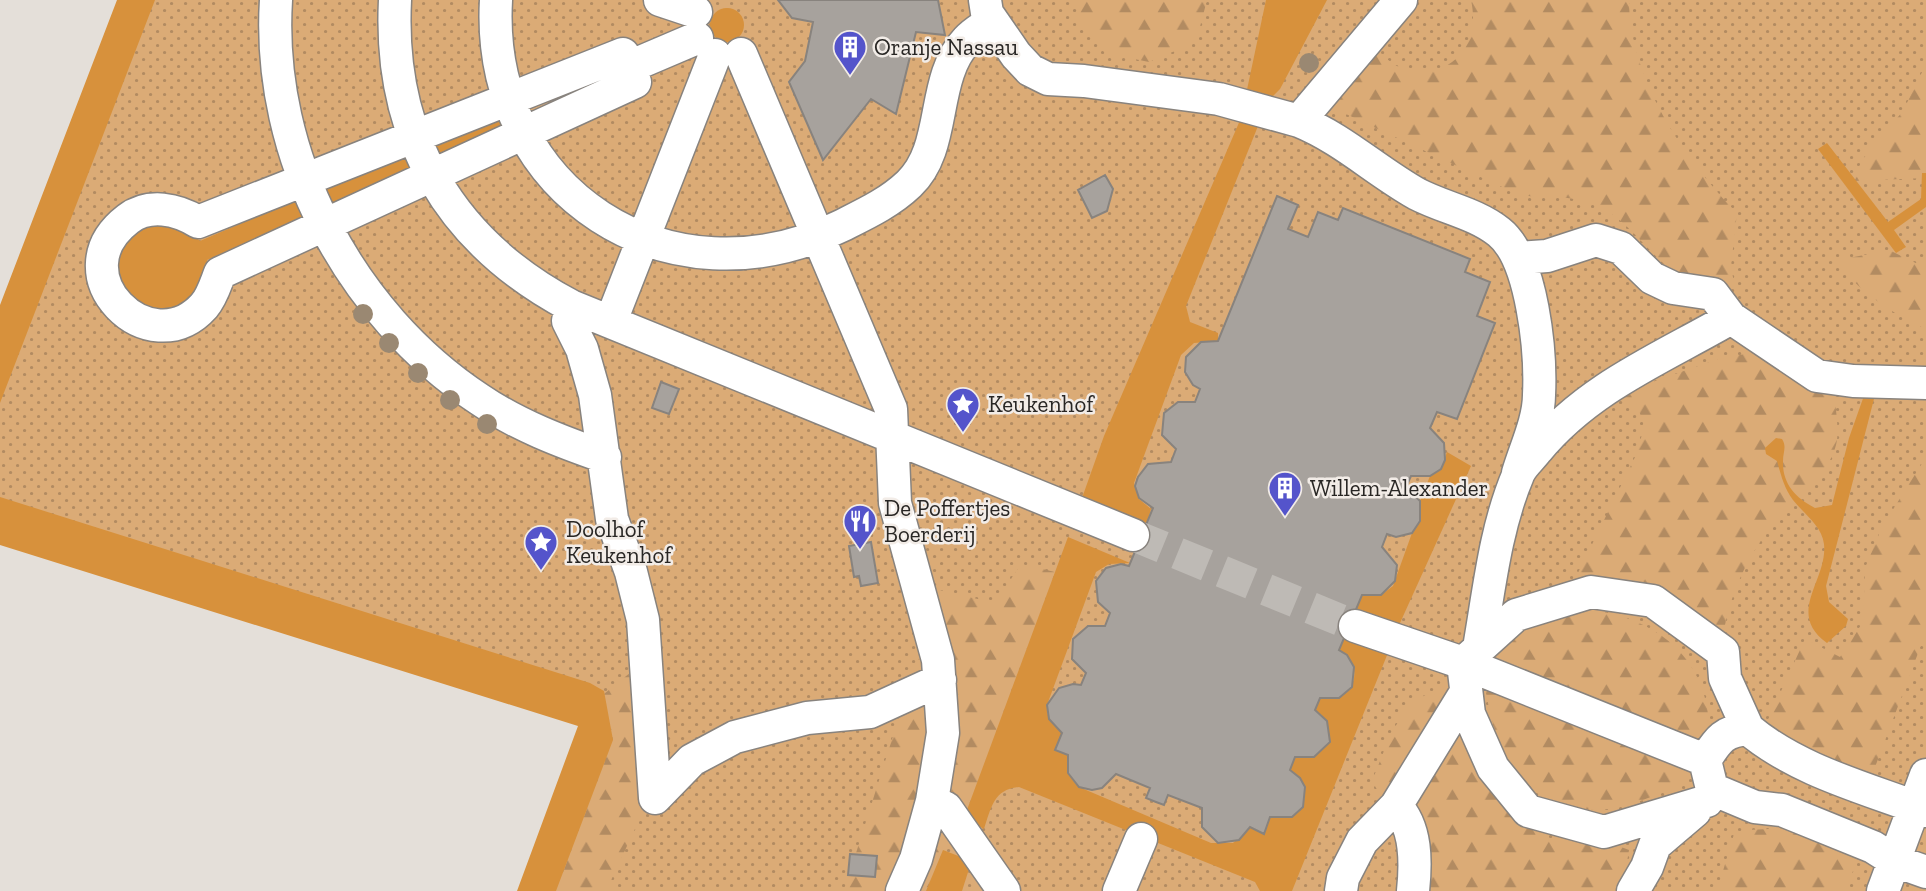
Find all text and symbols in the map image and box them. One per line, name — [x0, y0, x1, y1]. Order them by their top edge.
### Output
building icon: Oranje Nassau — [831, 28, 869, 77]
place label: Oranje Nassau — [874, 33, 1018, 61]
place icon: Keukenhof — [944, 385, 982, 434]
place label: Keukenhof — [988, 390, 1095, 418]
building icon: Willem-Alexander — [1266, 469, 1304, 518]
place label: Willem-Alexander — [1310, 474, 1488, 502]
place label: De Poffertjes Boerderij — [884, 494, 1010, 548]
restaurant icon: De Poffertjes Boerderij — [841, 502, 879, 551]
place label: Doolhof Keukenhof — [566, 515, 673, 569]
place icon: Doolhof Keukenhof — [522, 523, 560, 572]

